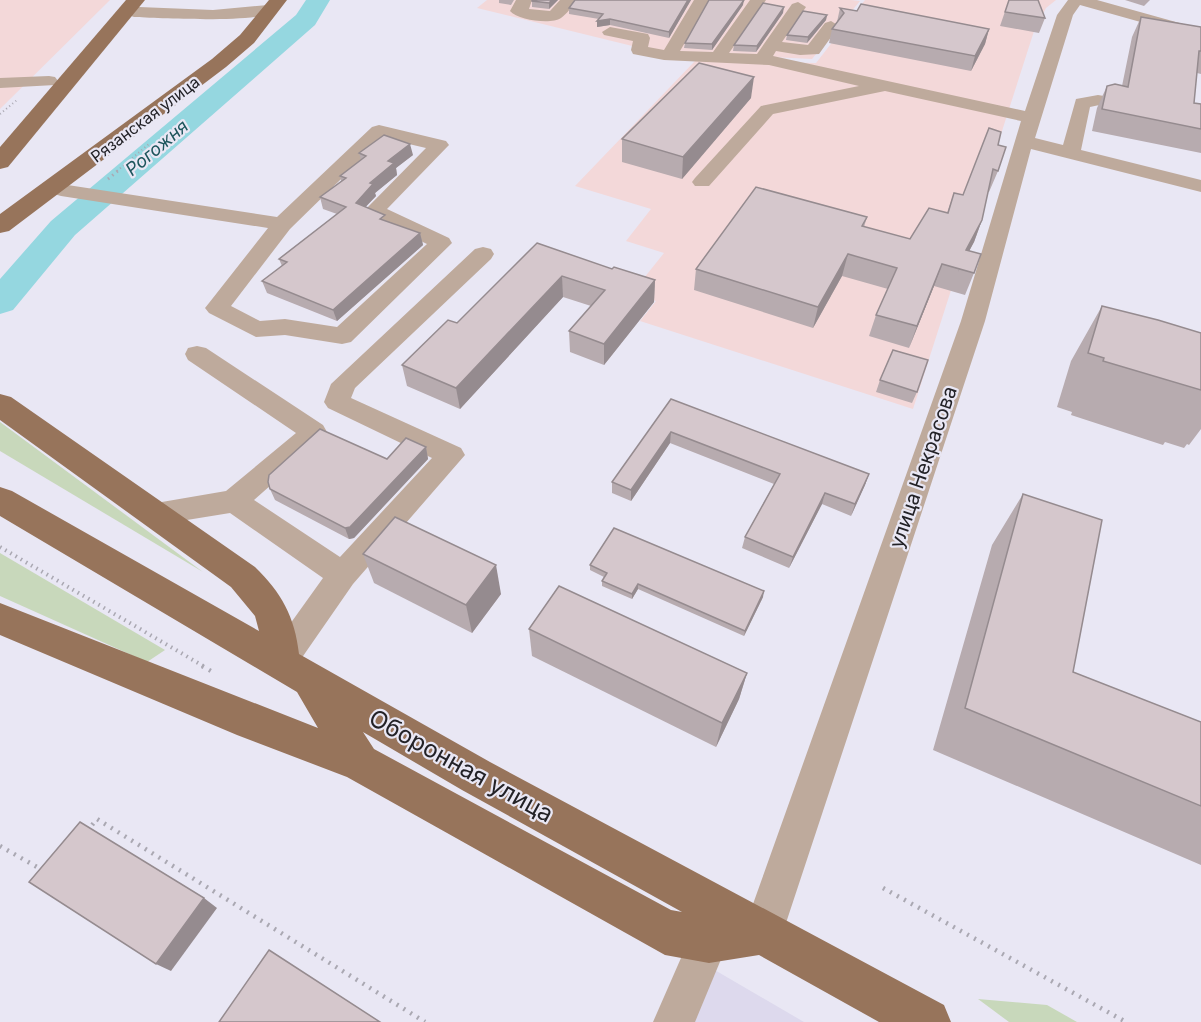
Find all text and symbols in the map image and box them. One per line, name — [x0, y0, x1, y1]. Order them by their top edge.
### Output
street label: Рязанская улица — [87, 72, 203, 166]
water label: Рогожня — [121, 115, 192, 180]
street label: улица Некрасова — [884, 383, 962, 551]
street label: Оборонная улица — [364, 703, 558, 828]

